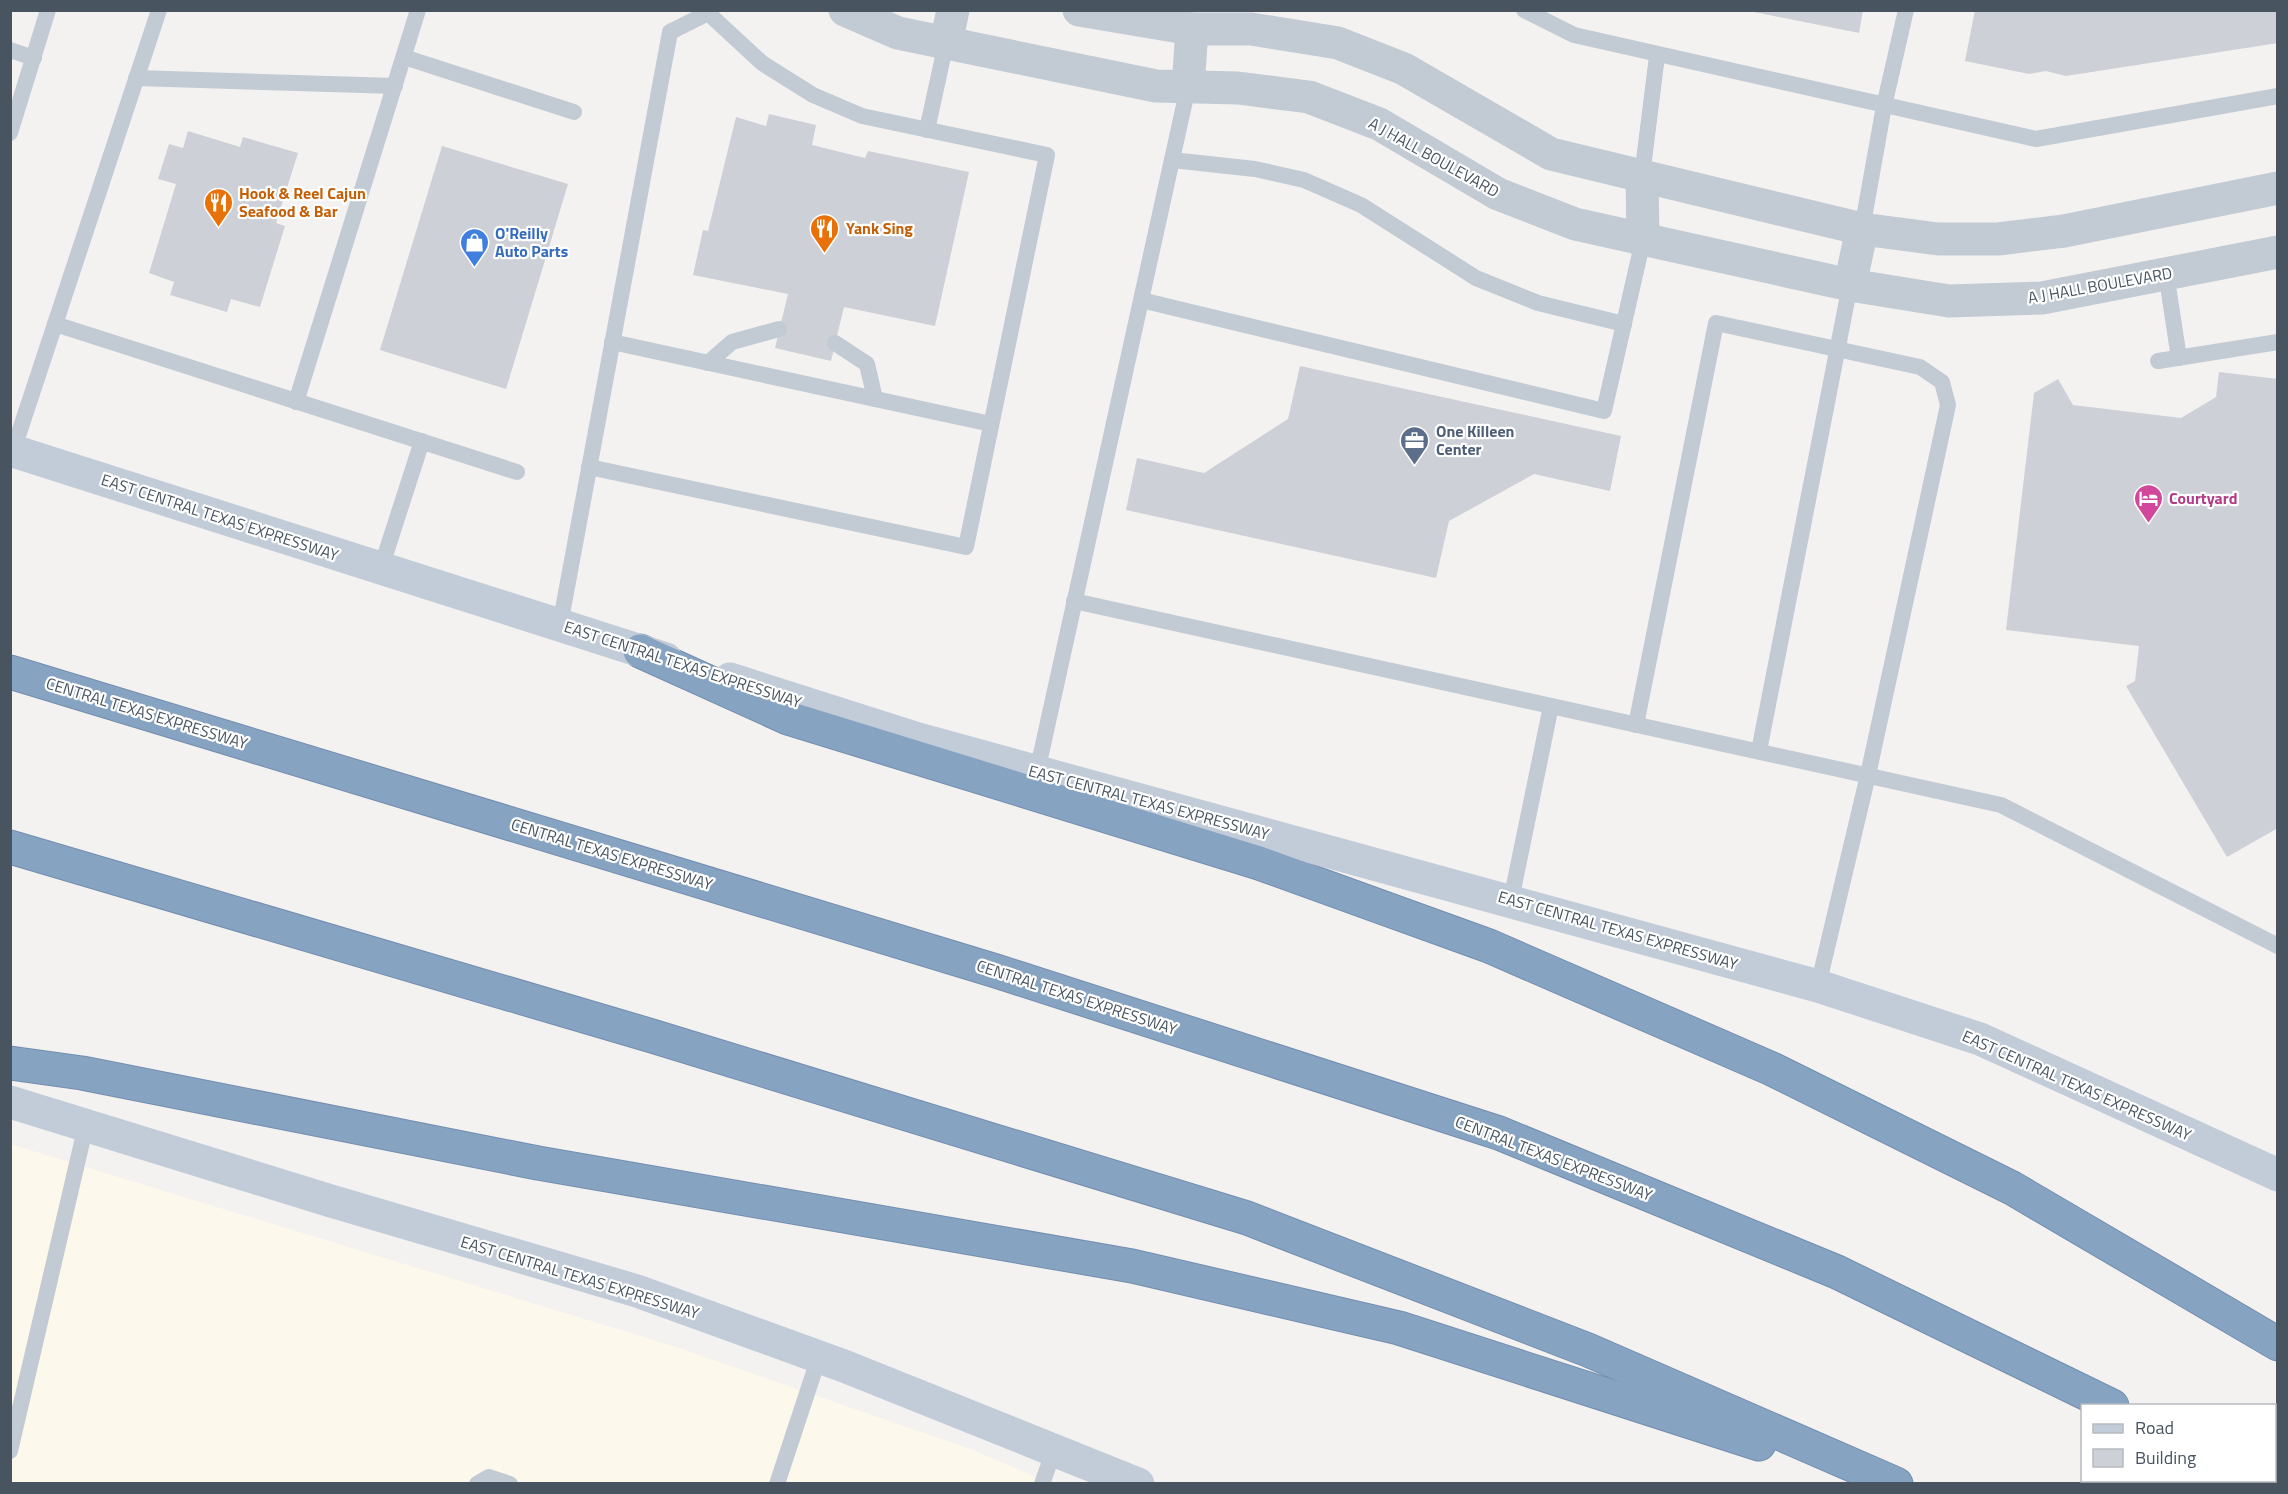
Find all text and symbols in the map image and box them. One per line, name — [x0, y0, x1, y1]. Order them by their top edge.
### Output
street label: A J HALL BOULEVARD — [1364, 111, 1504, 203]
place label: Hook & Reel Cajun Seafood & Bar — [239, 181, 366, 223]
restaurant icon: Hook & Reel Cajun Seafood & Bar — [202, 186, 234, 228]
restaurant icon: Yank Sing — [809, 212, 841, 254]
place label: Yank Sing — [846, 216, 913, 240]
place label: O'Reilly Auto Parts — [495, 221, 568, 263]
shop icon: O'Reilly Auto Parts — [458, 226, 490, 268]
street label: A J HALL BOULEVARD — [2026, 260, 2174, 310]
place label: One Killeen Center — [1436, 419, 1514, 461]
office icon: One Killeen Center — [1399, 424, 1431, 466]
street label: EAST CENTRAL TEXAS EXPRESSWAY — [98, 467, 342, 567]
hotel icon: Courtyard — [2132, 482, 2164, 524]
place label: Courtyard — [2169, 486, 2237, 510]
street label: EAST CENTRAL TEXAS EXPRESSWAY — [561, 614, 805, 714]
street label: CENTRAL TEXAS EXPRESSWAY — [43, 671, 251, 755]
street label: EAST CENTRAL TEXAS EXPRESSWAY — [1026, 758, 1272, 846]
street label: CENTRAL TEXAS EXPRESSWAY — [508, 812, 716, 896]
street label: EAST CENTRAL TEXAS EXPRESSWAY — [1495, 884, 1741, 976]
street label: CENTRAL TEXAS EXPRESSWAY — [974, 953, 1181, 1041]
street label: EAST CENTRAL TEXAS EXPRESSWAY — [1959, 1024, 2196, 1147]
street label: CENTRAL TEXAS EXPRESSWAY — [1452, 1109, 1656, 1207]
street label: EAST CENTRAL TEXAS EXPRESSWAY — [458, 1229, 703, 1325]
legend — [2081, 1404, 2276, 1482]
text: Road — [2135, 1414, 2174, 1441]
text: Building — [2135, 1444, 2196, 1471]

